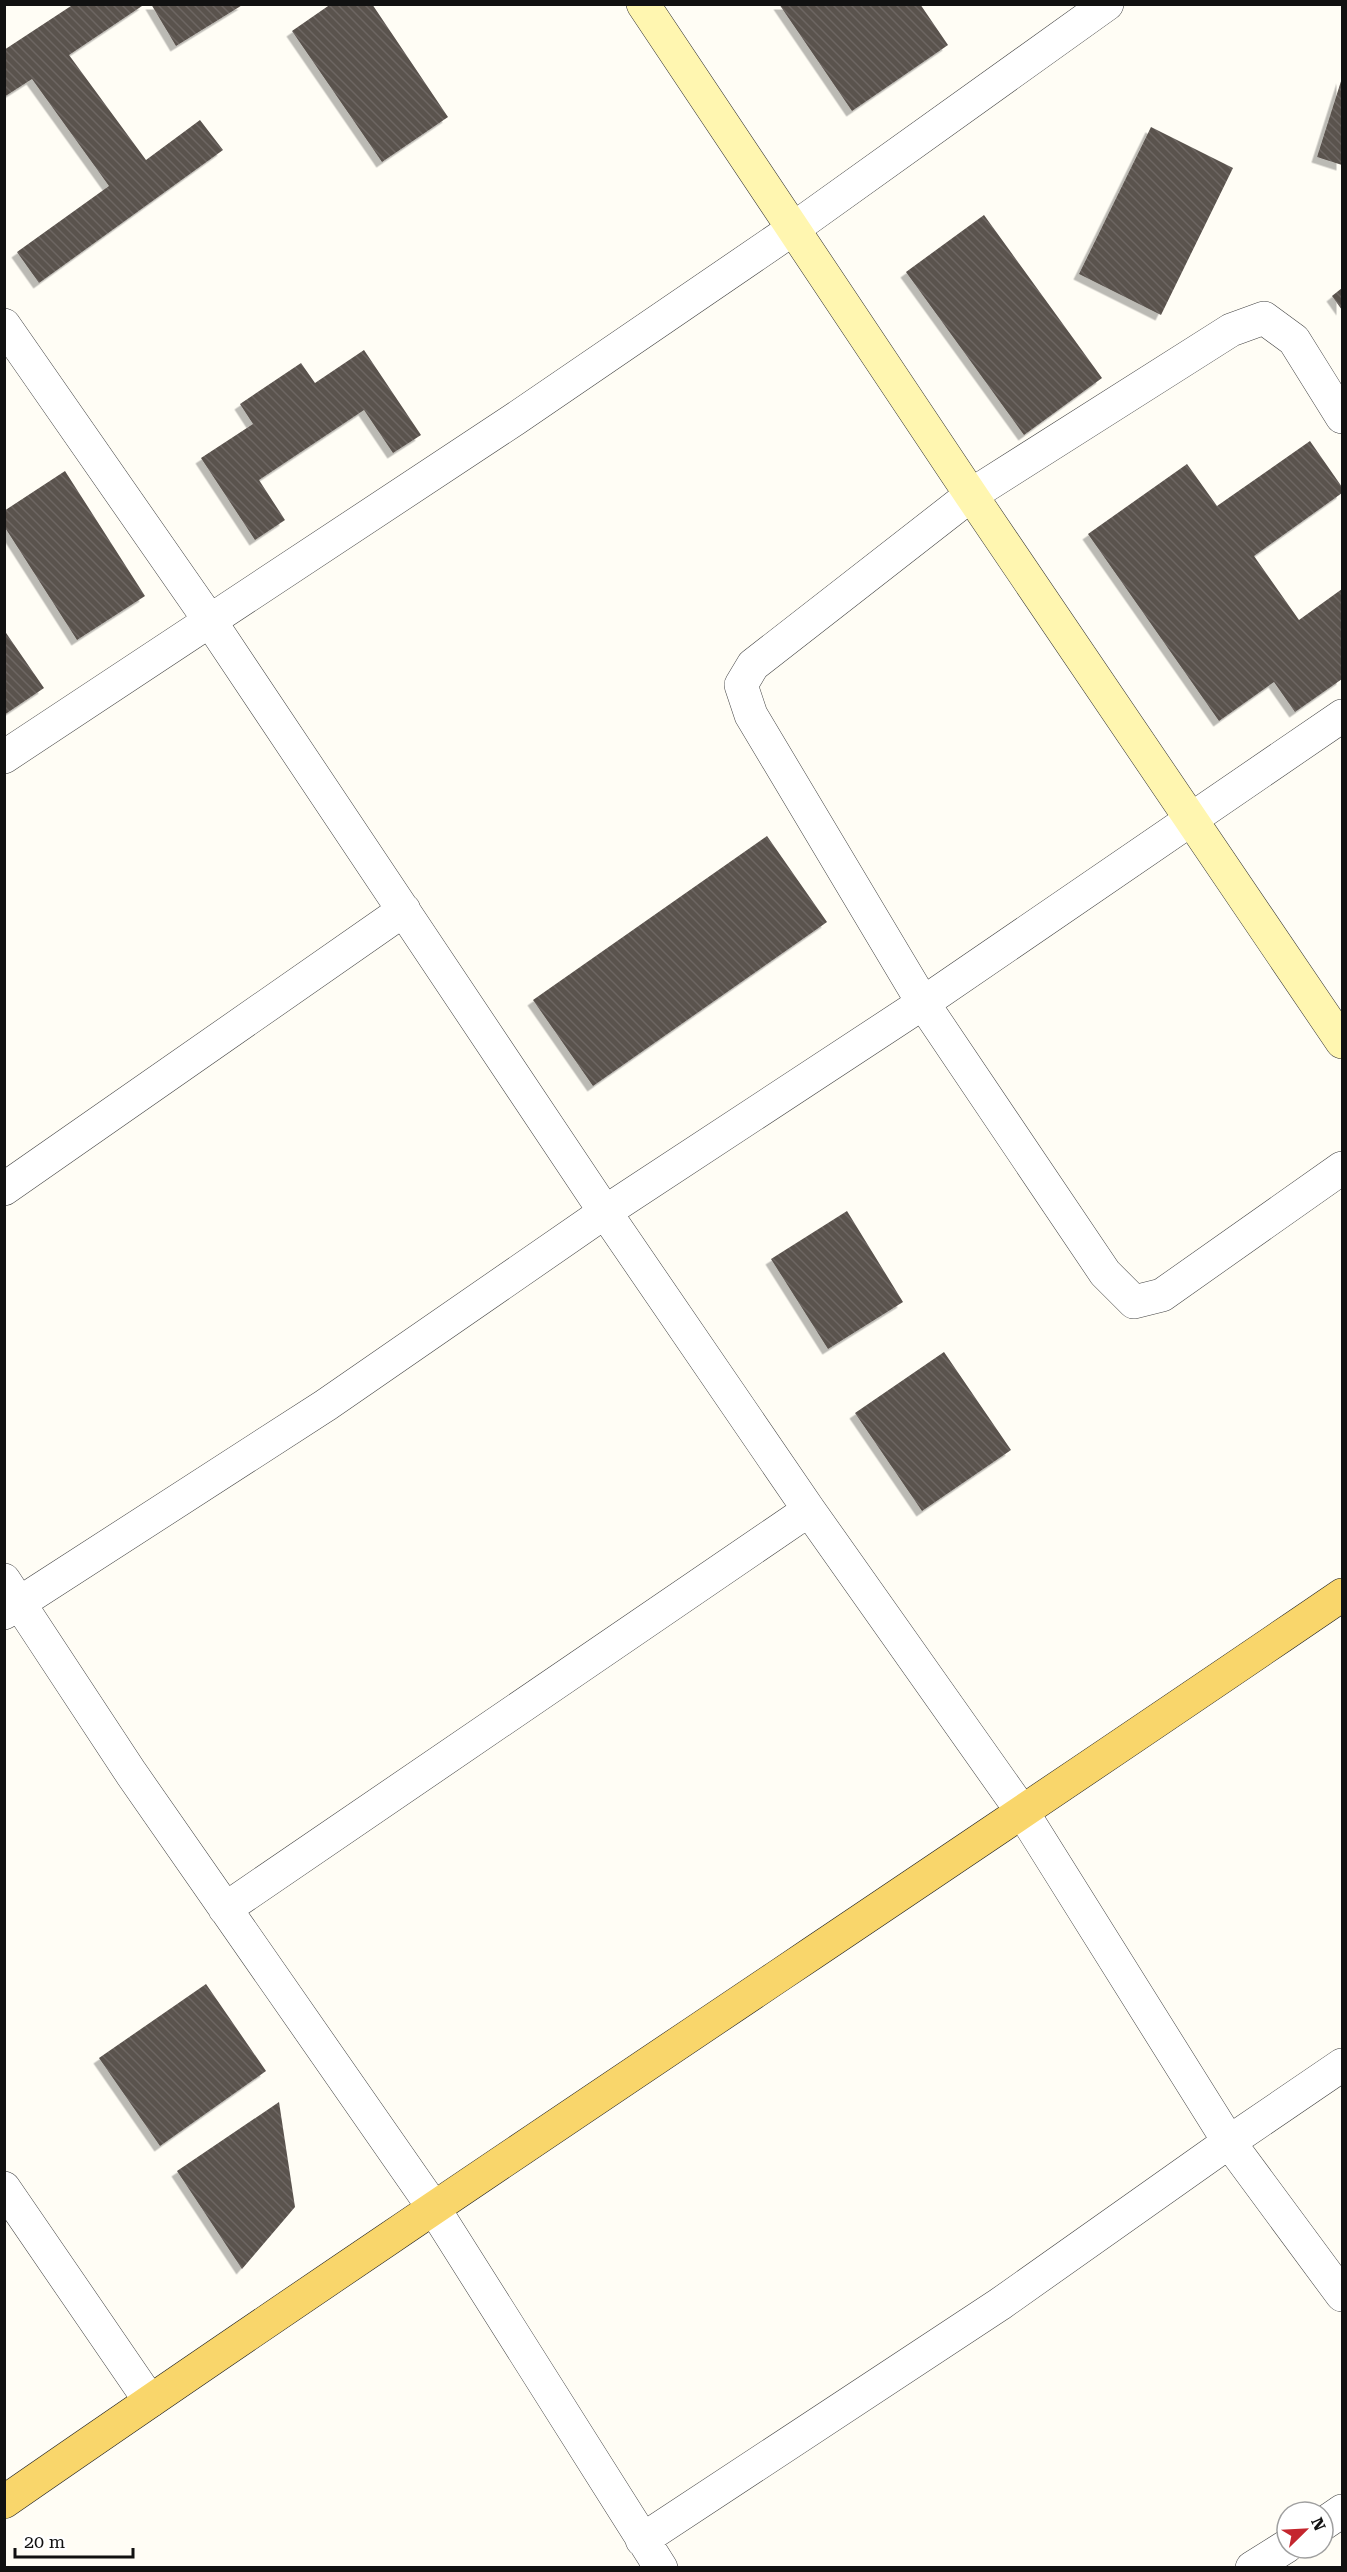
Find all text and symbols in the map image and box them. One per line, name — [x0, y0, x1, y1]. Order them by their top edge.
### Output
north arrow — [1275, 2500, 1335, 2560]
text: N — [1307, 2515, 1329, 2534]
scale bar — [15, 2521, 134, 2559]
text: 20 m — [24, 2531, 65, 2552]

